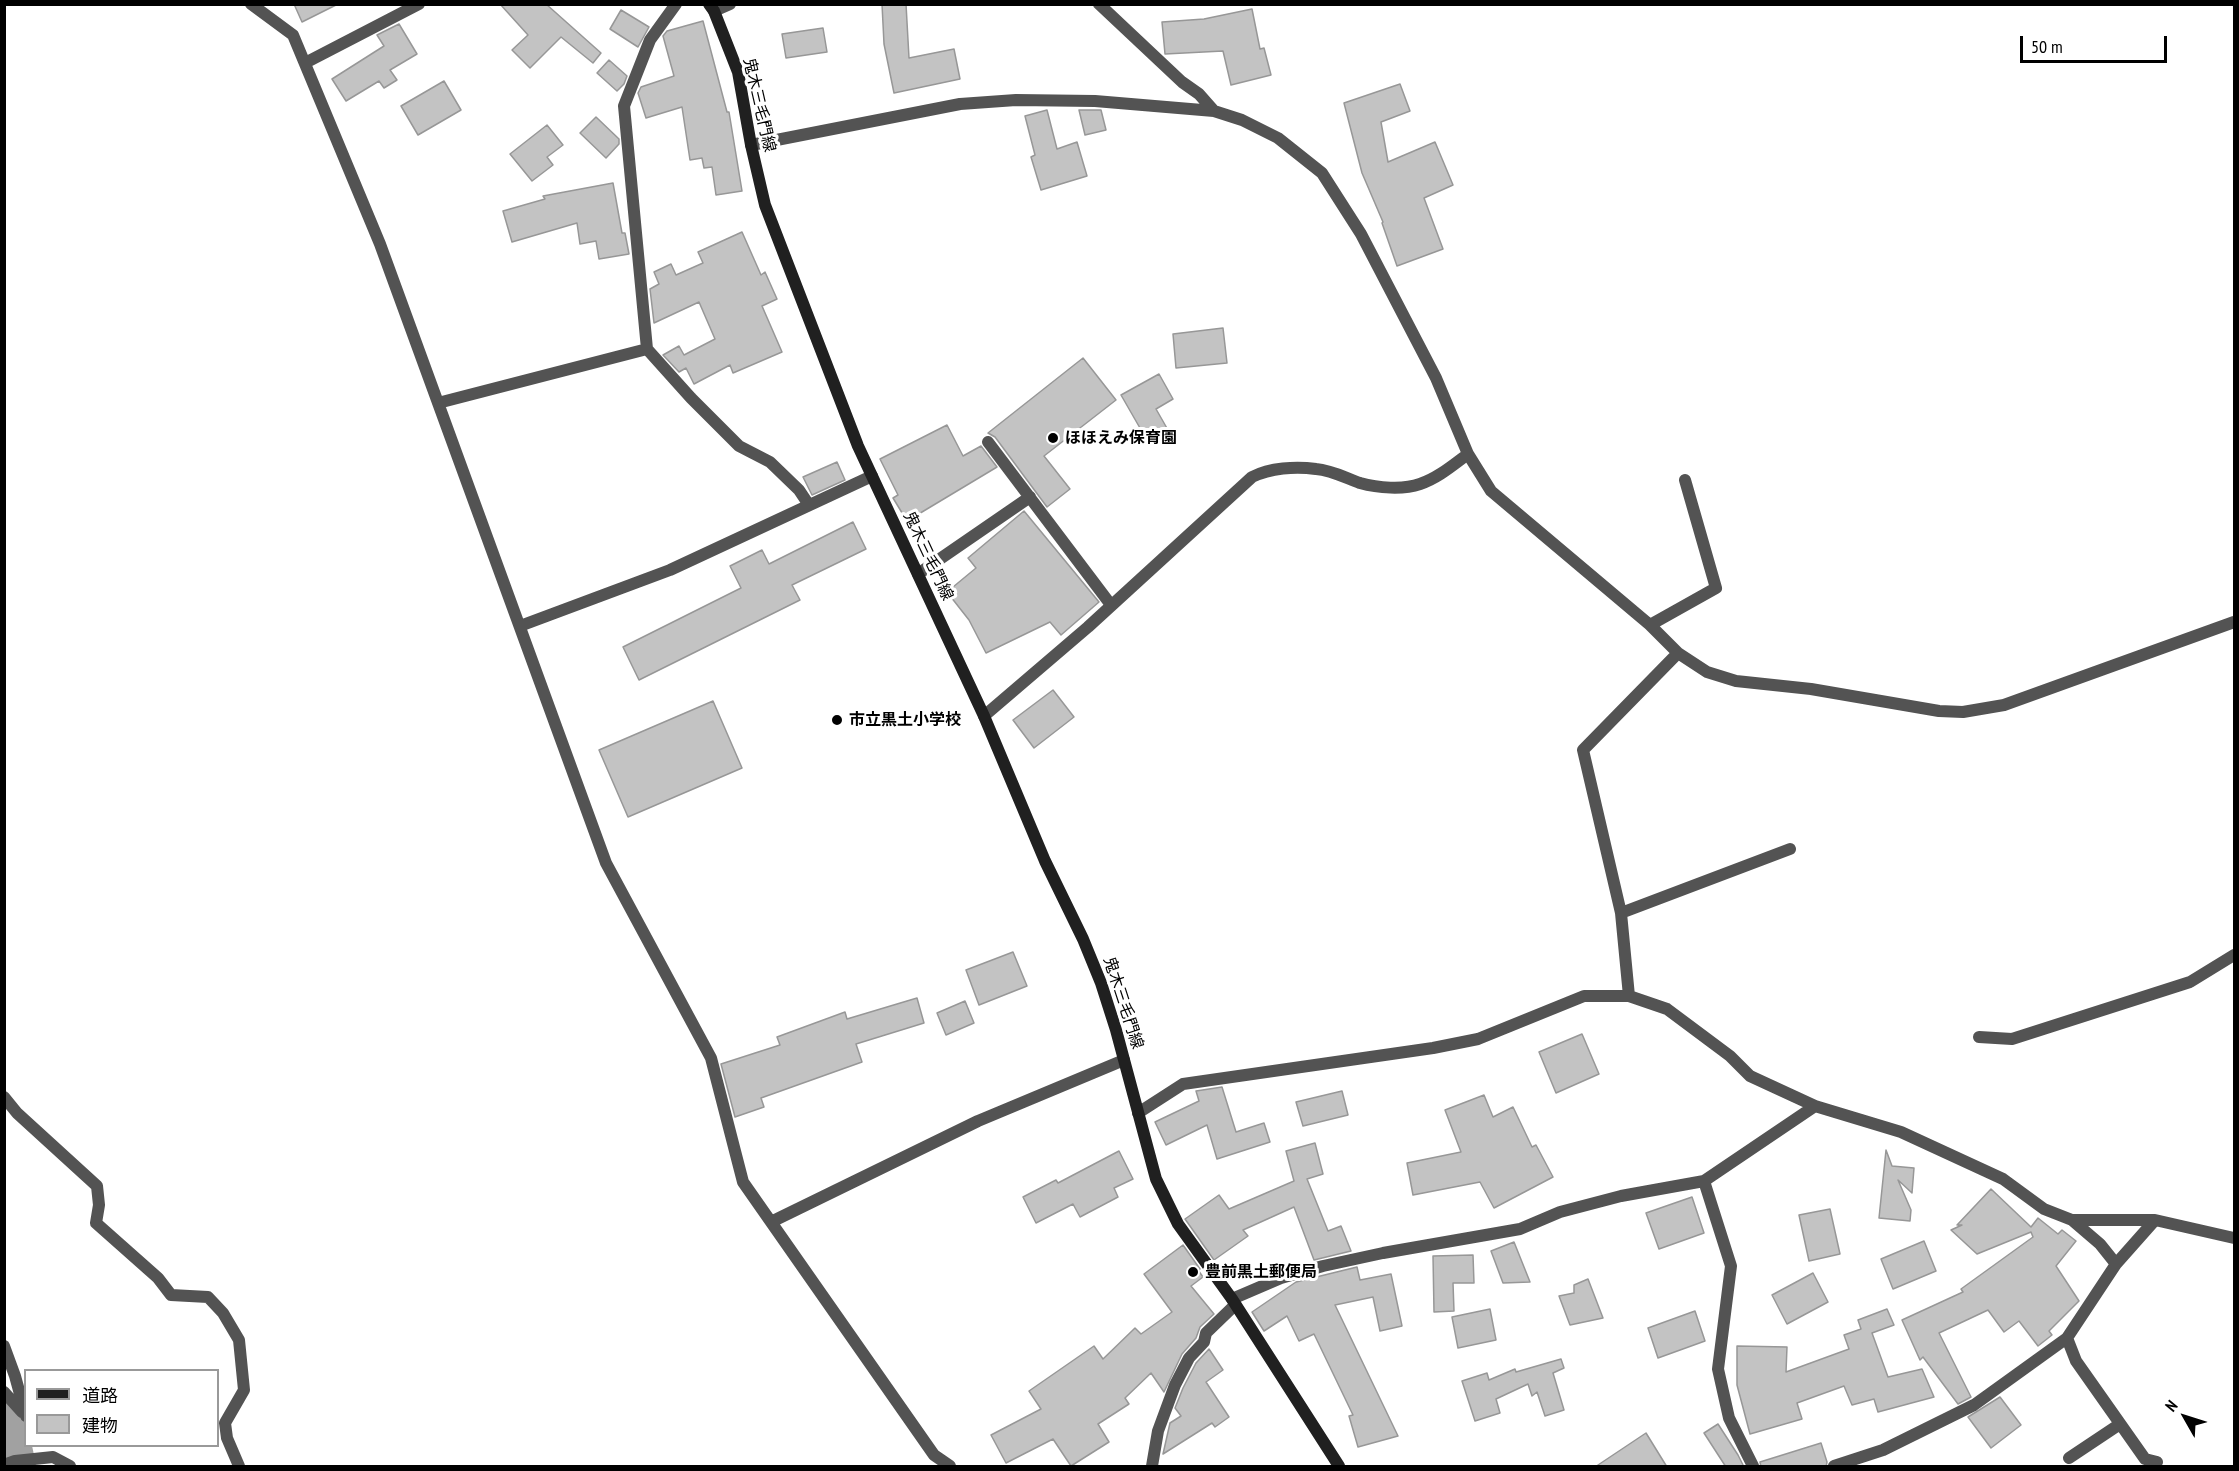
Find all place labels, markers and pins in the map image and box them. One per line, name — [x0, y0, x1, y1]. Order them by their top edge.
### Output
place label: ほほえみ保育園 — [1065, 428, 1177, 448]
marker: ほほえみ保育園 — [1046, 431, 1060, 445]
place label: 市立黒土小学校 — [849, 710, 961, 730]
marker: 市立黒土小学校 — [830, 713, 844, 727]
place label: 豊前黒土郵便局 — [1205, 1262, 1317, 1282]
marker: 豊前黒土郵便局 — [1186, 1265, 1200, 1279]

